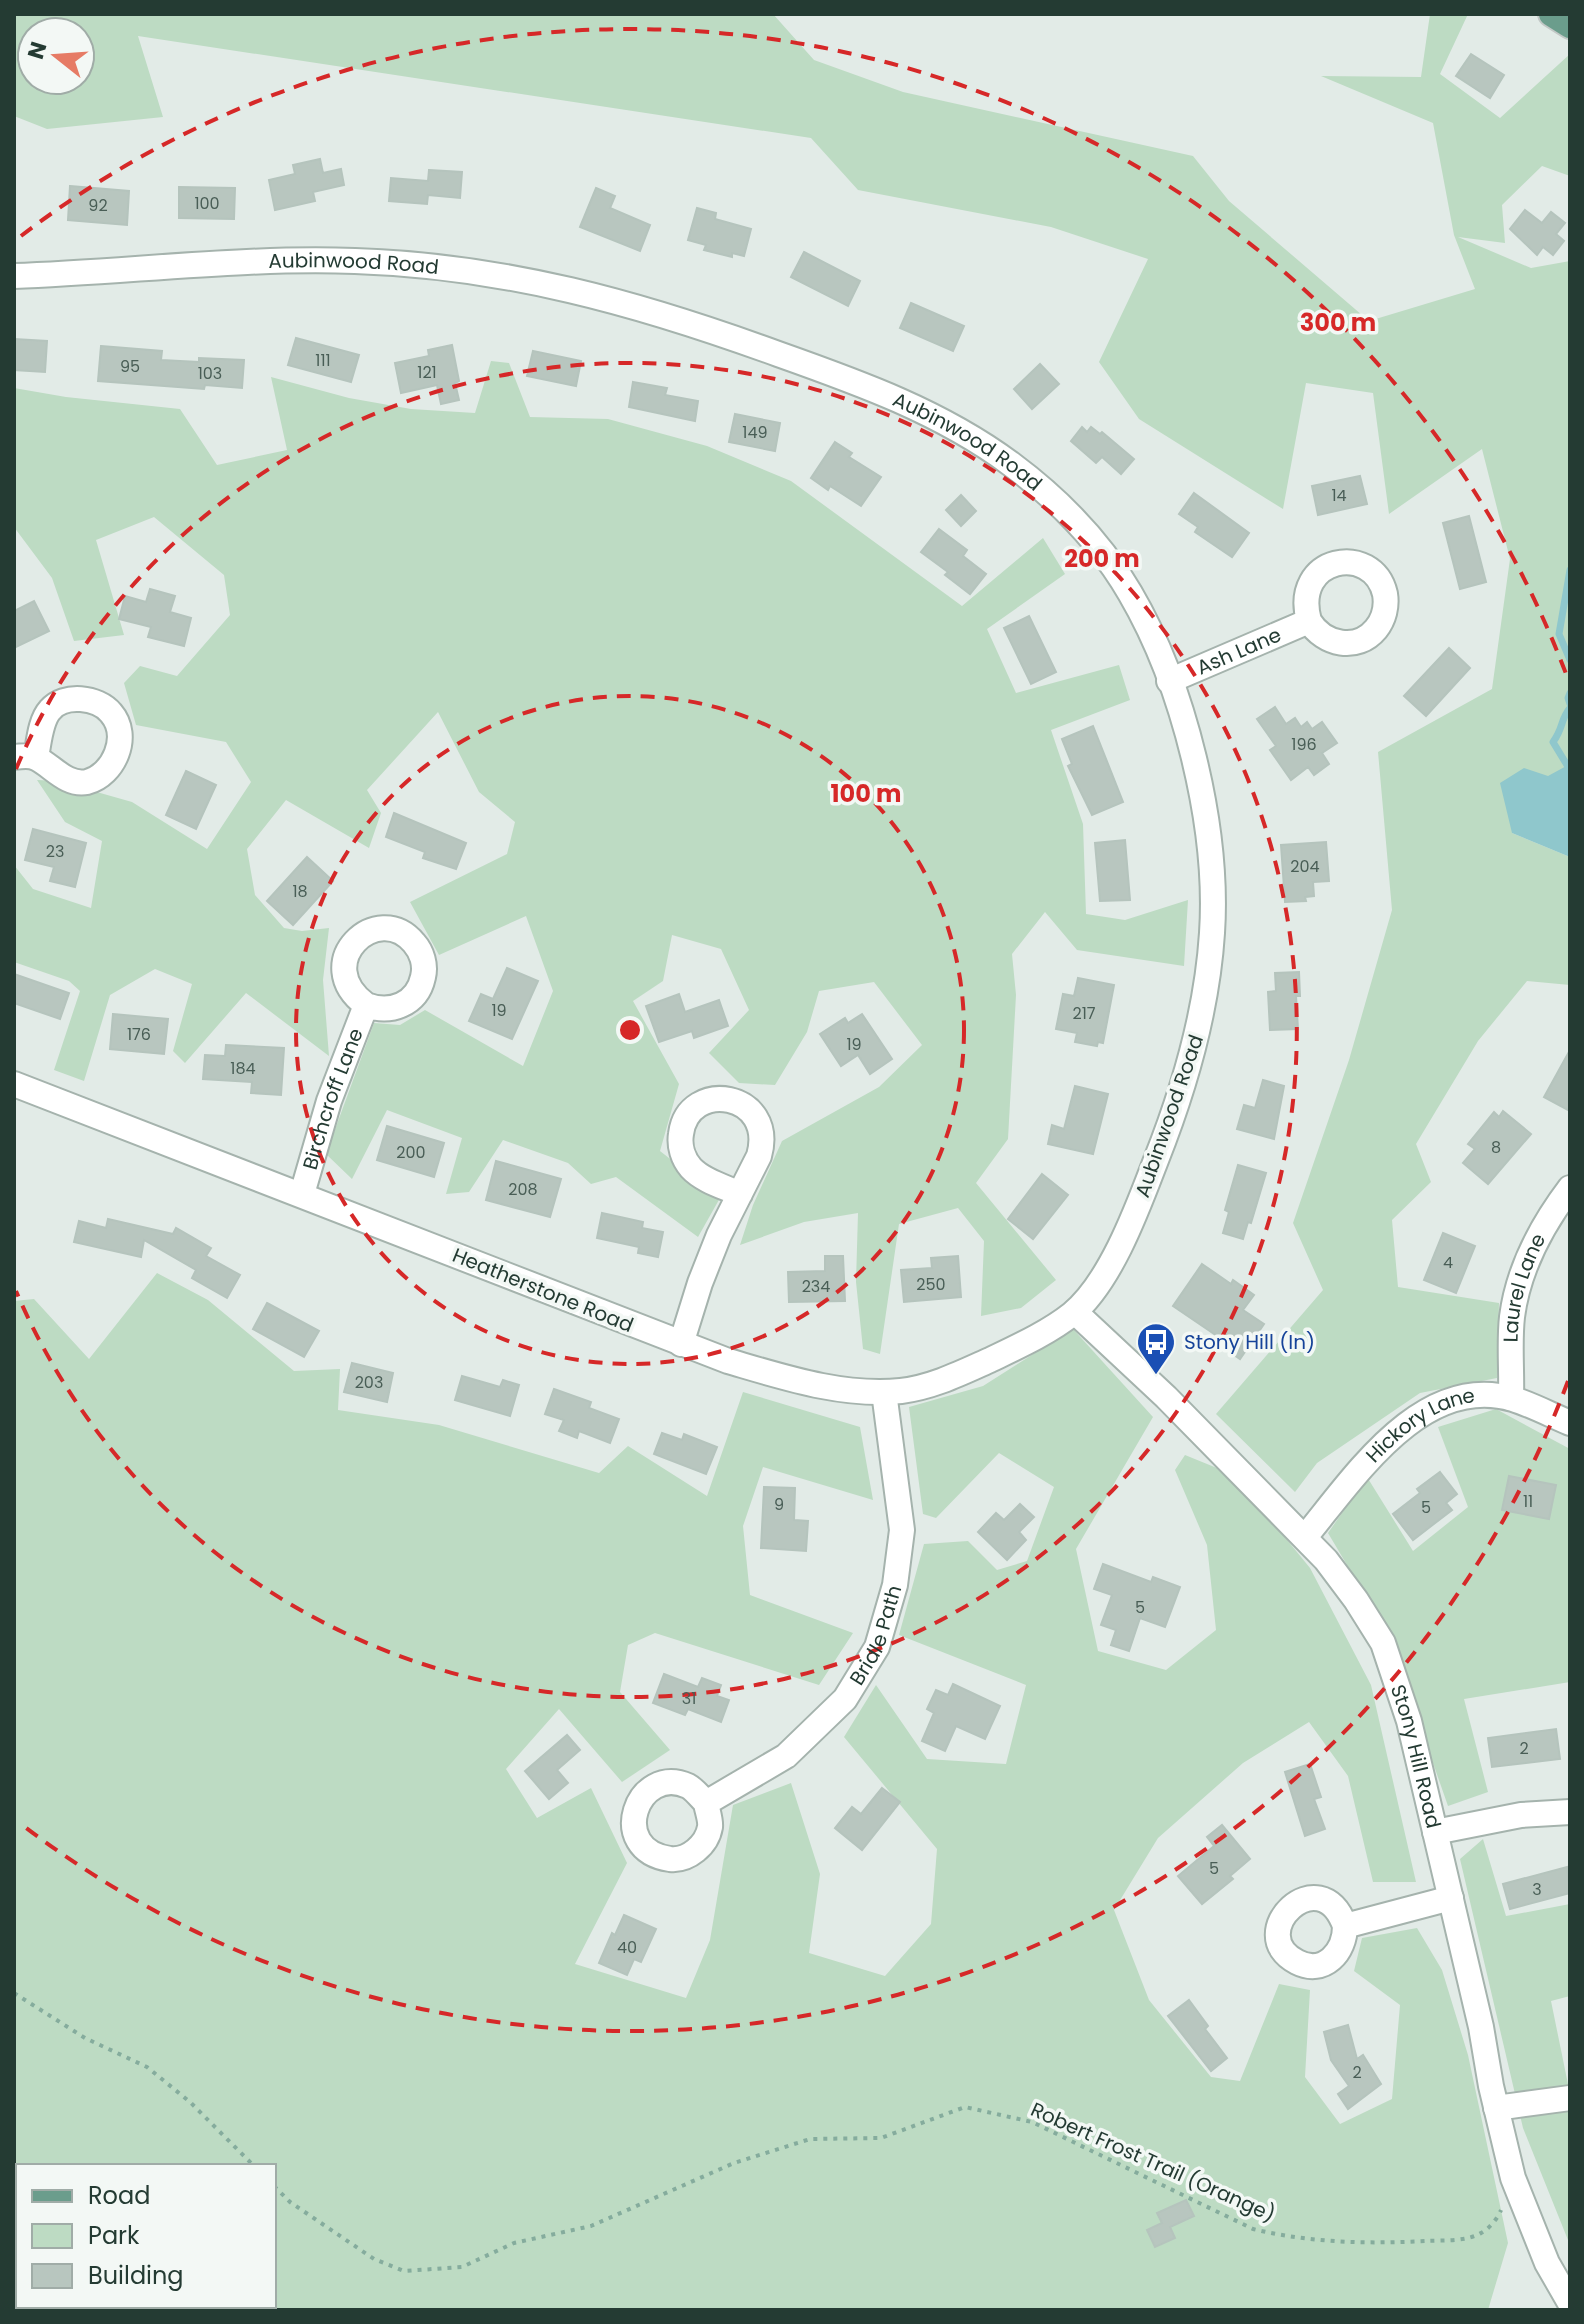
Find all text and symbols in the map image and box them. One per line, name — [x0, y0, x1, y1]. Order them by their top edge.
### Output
north arrow — [16, 16, 96, 96]
text: N — [20, 38, 55, 63]
house number: 100 — [194, 192, 220, 215]
house number: 92 — [88, 194, 108, 217]
street label: Aubinwood Road — [268, 246, 440, 281]
text: 300 m — [1300, 306, 1376, 339]
house number: 111 — [315, 349, 331, 372]
house number: 95 — [120, 355, 140, 378]
house number: 121 — [417, 361, 437, 384]
house number: 103 — [198, 362, 222, 385]
street label: Aubinwood Road — [888, 385, 1048, 497]
house number: 149 — [742, 421, 768, 444]
house number: 14 — [1331, 484, 1347, 507]
text: 200 m — [1064, 542, 1140, 575]
street label: Ash Lane — [1192, 621, 1285, 682]
house number: 196 — [1291, 733, 1317, 756]
text: 100 m — [831, 777, 901, 810]
house number: 23 — [46, 840, 64, 863]
house number: 204 — [1290, 855, 1320, 878]
house number: 18 — [292, 880, 308, 903]
house number: 19 — [491, 999, 507, 1022]
house number: 217 — [1072, 1002, 1096, 1025]
centre of rings — [616, 1016, 644, 1044]
house number: 176 — [127, 1023, 151, 1046]
street label: Birchcroff Lane — [296, 1024, 370, 1173]
street label: Aubinwood Road — [1128, 1031, 1210, 1201]
house number: 19 — [846, 1033, 862, 1056]
house number: 184 — [230, 1057, 256, 1080]
house number: 8 — [1491, 1136, 1501, 1159]
house number: 200 — [396, 1141, 426, 1164]
house number: 208 — [508, 1178, 538, 1201]
street label: Laurel Lane — [1497, 1228, 1552, 1343]
street label: Heatherstone Road — [448, 1241, 638, 1339]
house number: 4 — [1443, 1251, 1453, 1274]
house number: 250 — [916, 1273, 946, 1296]
house number: 234 — [802, 1275, 830, 1298]
bus stop icon: Stony Hill (In) — [1135, 1321, 1177, 1376]
place label: Stony Hill (In) — [1184, 1328, 1315, 1356]
house number: 203 — [355, 1371, 383, 1394]
street label: Hickory Lane — [1359, 1381, 1477, 1469]
house number: 11 — [1523, 1490, 1533, 1513]
house number: 9 — [774, 1493, 784, 1516]
house number: 5 — [1421, 1496, 1431, 1519]
street label: Bridle Path — [843, 1582, 908, 1690]
house number: 5 — [1135, 1596, 1145, 1619]
street label: Stony Hill Road — [1384, 1681, 1448, 1831]
house number: 31 — [682, 1687, 696, 1710]
house number: 2 — [1519, 1737, 1529, 1760]
house number: 5 — [1209, 1857, 1219, 1880]
house number: 3 — [1532, 1878, 1542, 1901]
house number: 40 — [617, 1936, 637, 1959]
house number: 2 — [1352, 2061, 1362, 2084]
street label: Robert Frost Trail (Orange) — [1026, 2095, 1280, 2229]
legend — [16, 2164, 276, 2308]
text: Road — [88, 2179, 150, 2212]
text: Park — [88, 2219, 140, 2252]
text: Building — [88, 2259, 184, 2292]

